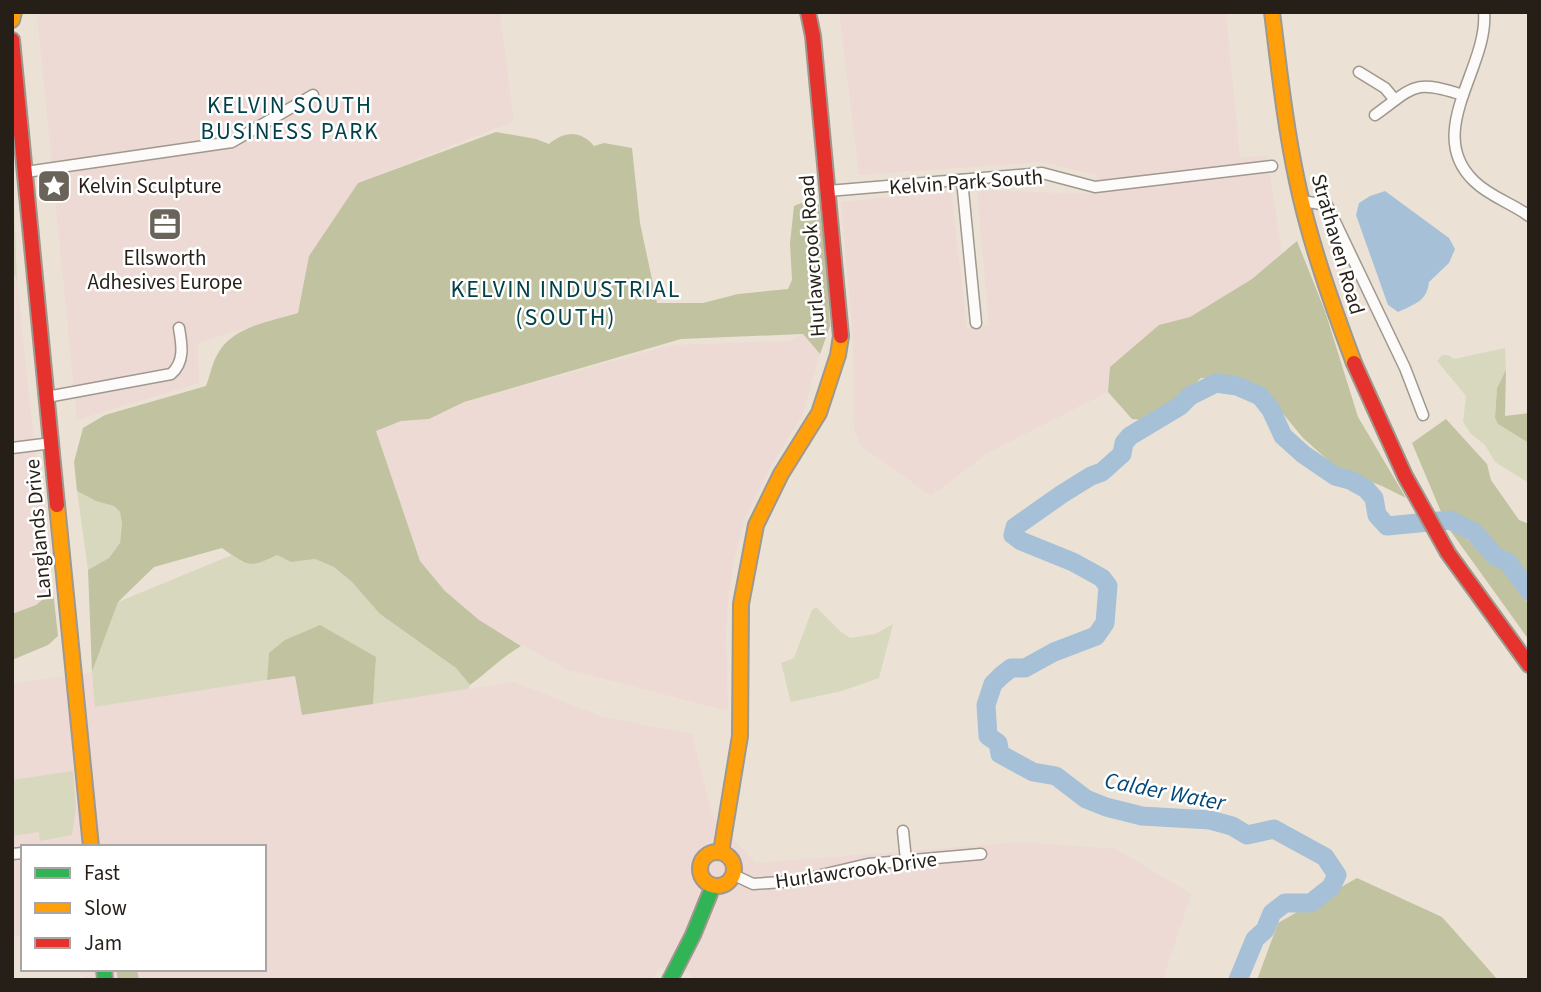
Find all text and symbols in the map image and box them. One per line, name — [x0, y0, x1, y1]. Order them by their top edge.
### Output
district label: KELVIN SOUTH BUSINESS PARK — [200, 89, 380, 148]
street label: Kelvin Park South — [888, 162, 1044, 202]
place icon: Kelvin Sculpture — [35, 167, 73, 205]
street label: Strathaven Road — [1304, 170, 1372, 318]
place label: Kelvin Sculpture — [78, 171, 221, 201]
street label: Hurlawcrook Road — [791, 174, 833, 338]
office icon: Ellsworth Adhesives Europe — [146, 205, 184, 243]
place label: Ellsworth Adhesives Europe — [87, 243, 243, 297]
district label: KELVIN INDUSTRIAL (SOUTH) — [450, 272, 682, 335]
street label: Langlands Drive — [17, 458, 59, 600]
water label: Calder Water — [1102, 764, 1229, 820]
street label: Hurlawcrook Drive — [773, 844, 939, 896]
legend — [21, 845, 266, 971]
text: Fast — [84, 858, 120, 888]
text: Slow — [84, 893, 127, 923]
text: Jam — [84, 928, 122, 958]

